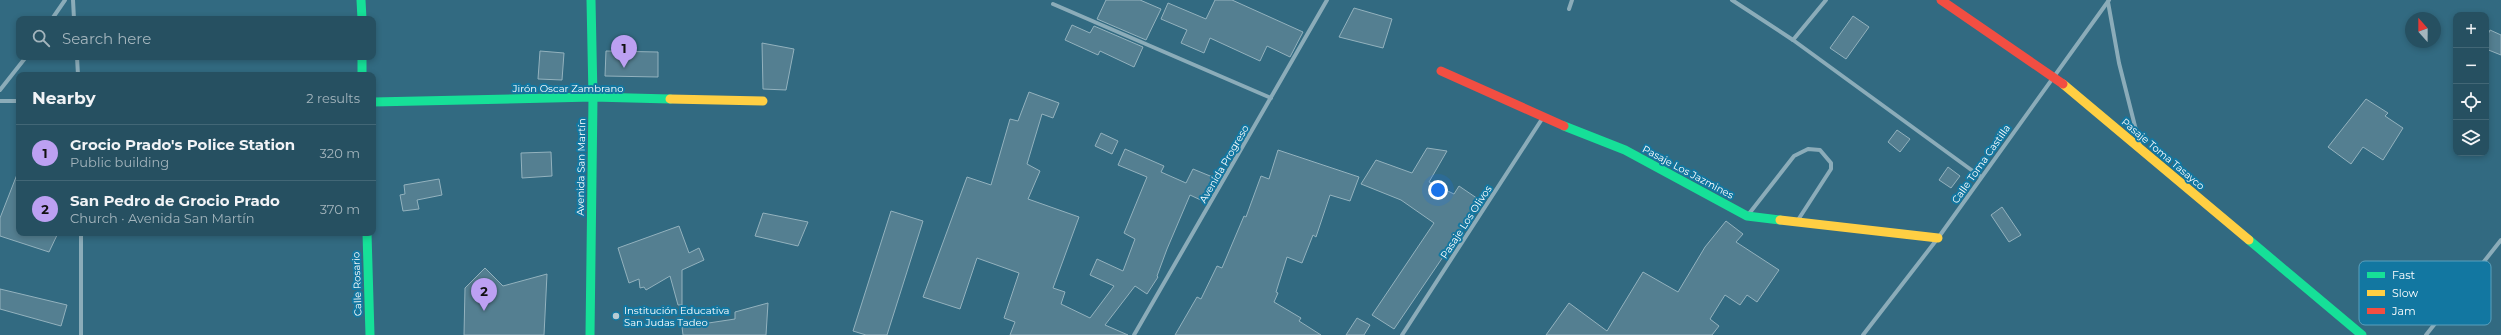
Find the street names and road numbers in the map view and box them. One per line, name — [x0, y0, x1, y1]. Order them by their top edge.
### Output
street label: Jirón Oscar Zambrano — [512, 82, 624, 95]
street label: Pasaje Toma Tasayco — [2119, 115, 2207, 193]
street label: Avenida San Martín — [574, 118, 588, 216]
street label: Calle Toma Castilla — [1949, 122, 2013, 206]
street label: Avenida Progreso — [1196, 123, 1252, 205]
street label: Pasaje Los Jazmines — [1640, 142, 1736, 202]
street label: Pasaje Los Olivos — [1437, 183, 1495, 261]
street label: Calle Rosario — [349, 252, 365, 316]

